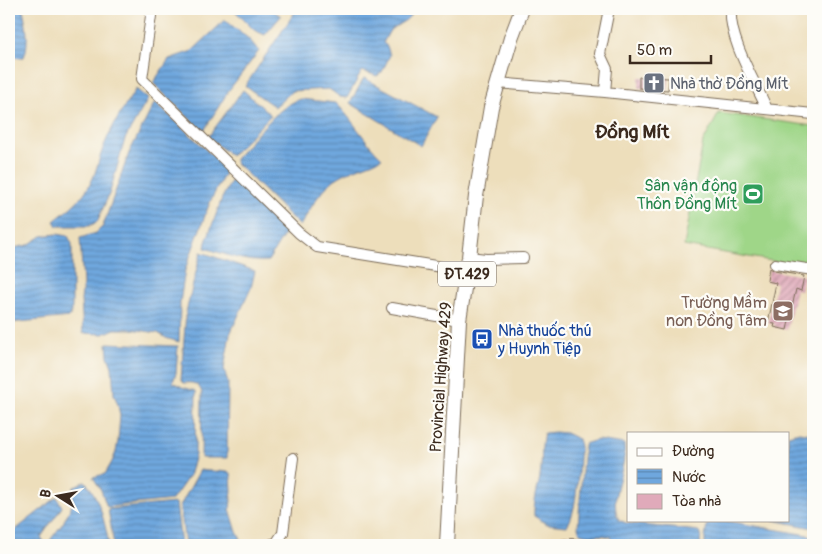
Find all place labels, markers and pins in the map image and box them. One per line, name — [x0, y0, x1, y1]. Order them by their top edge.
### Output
church icon: Nhà thờ Đồng Mít — [642, 71, 666, 95]
place label: Nhà thờ Đồng Mít — [670, 74, 789, 94]
place label: Sân vận động Thôn Đồng Mít — [637, 176, 738, 214]
sports icon: Sân vận động Thôn Đồng Mít — [741, 182, 765, 206]
place label: Trường Mầm non Đồng Tâm — [666, 292, 767, 331]
school or university icon: Trường Mầm non Đồng Tâm — [771, 299, 795, 323]
place label: Nhà thuốc thú y Huynh Tiệp — [497, 321, 592, 359]
bus stop icon: Nhà thuốc thú y Huynh Tiệp — [470, 327, 494, 351]

